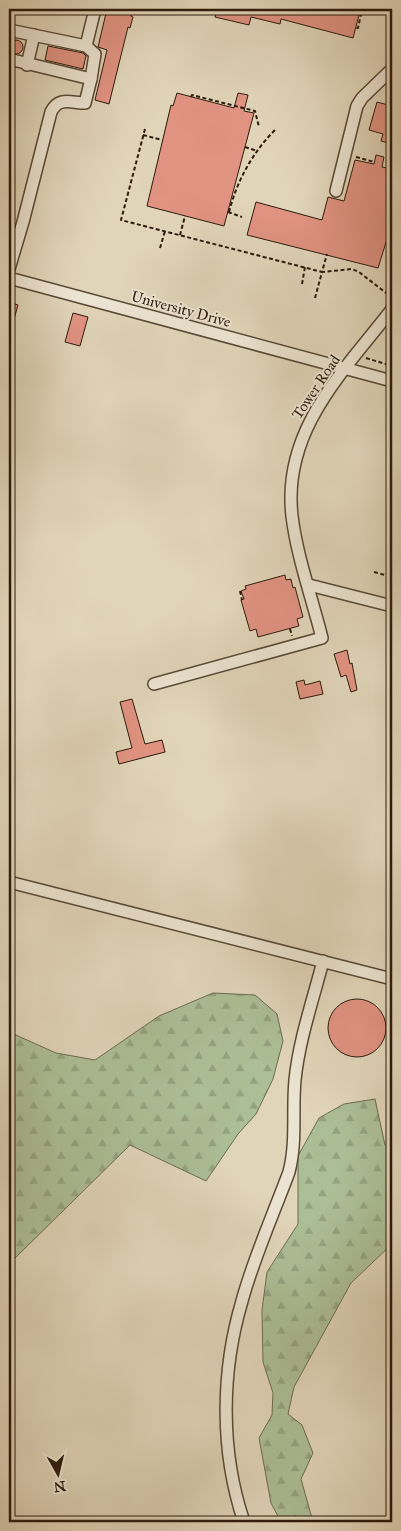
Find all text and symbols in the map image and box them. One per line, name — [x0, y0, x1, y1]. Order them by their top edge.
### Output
street label: University Drive — [129, 287, 233, 331]
street label: Tower Road — [288, 351, 344, 422]
north arrow — [32, 1448, 82, 1498]
text: N — [53, 1477, 67, 1496]

